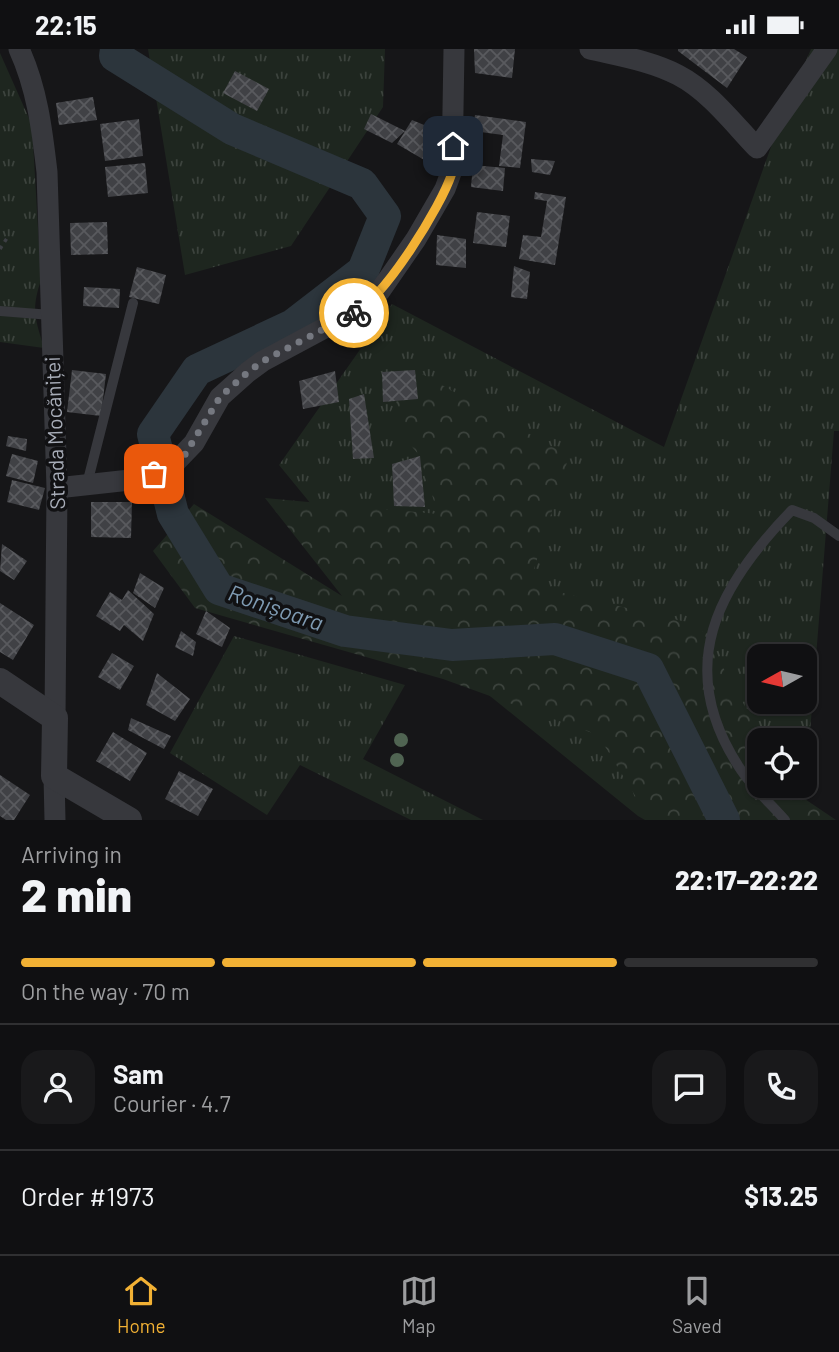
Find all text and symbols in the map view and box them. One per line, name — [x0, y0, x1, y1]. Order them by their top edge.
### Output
text: 22:15 — [35, 9, 97, 40]
pin — [423, 116, 483, 176]
icon: home — [434, 127, 472, 165]
courier — [319, 278, 389, 348]
icon: bike — [335, 294, 373, 332]
street label: Strada Mocăniței — [39, 356, 69, 510]
pin — [124, 444, 184, 504]
icon: bag — [135, 455, 173, 493]
water label: Ronișoara — [225, 578, 327, 636]
north arrow — [747, 644, 817, 714]
map controls — [747, 644, 817, 798]
button: locate — [747, 728, 817, 798]
text: Arriving in — [21, 840, 122, 868]
text: 22:17–22:22 — [675, 864, 818, 895]
text: 2 min — [21, 866, 132, 921]
text: On the way · 70 m — [21, 977, 190, 1005]
button: person — [21, 1050, 95, 1124]
button: chat — [652, 1050, 726, 1124]
button: phone — [744, 1050, 818, 1124]
text: Sam — [113, 1058, 164, 1089]
text: Courier · 4.7 — [113, 1089, 231, 1117]
text: Order #1973 — [21, 1180, 155, 1211]
text: $13.25 — [744, 1180, 818, 1211]
tab: Home — [117, 1272, 166, 1337]
tab: Map — [400, 1272, 438, 1337]
tab: Saved — [672, 1272, 722, 1337]

